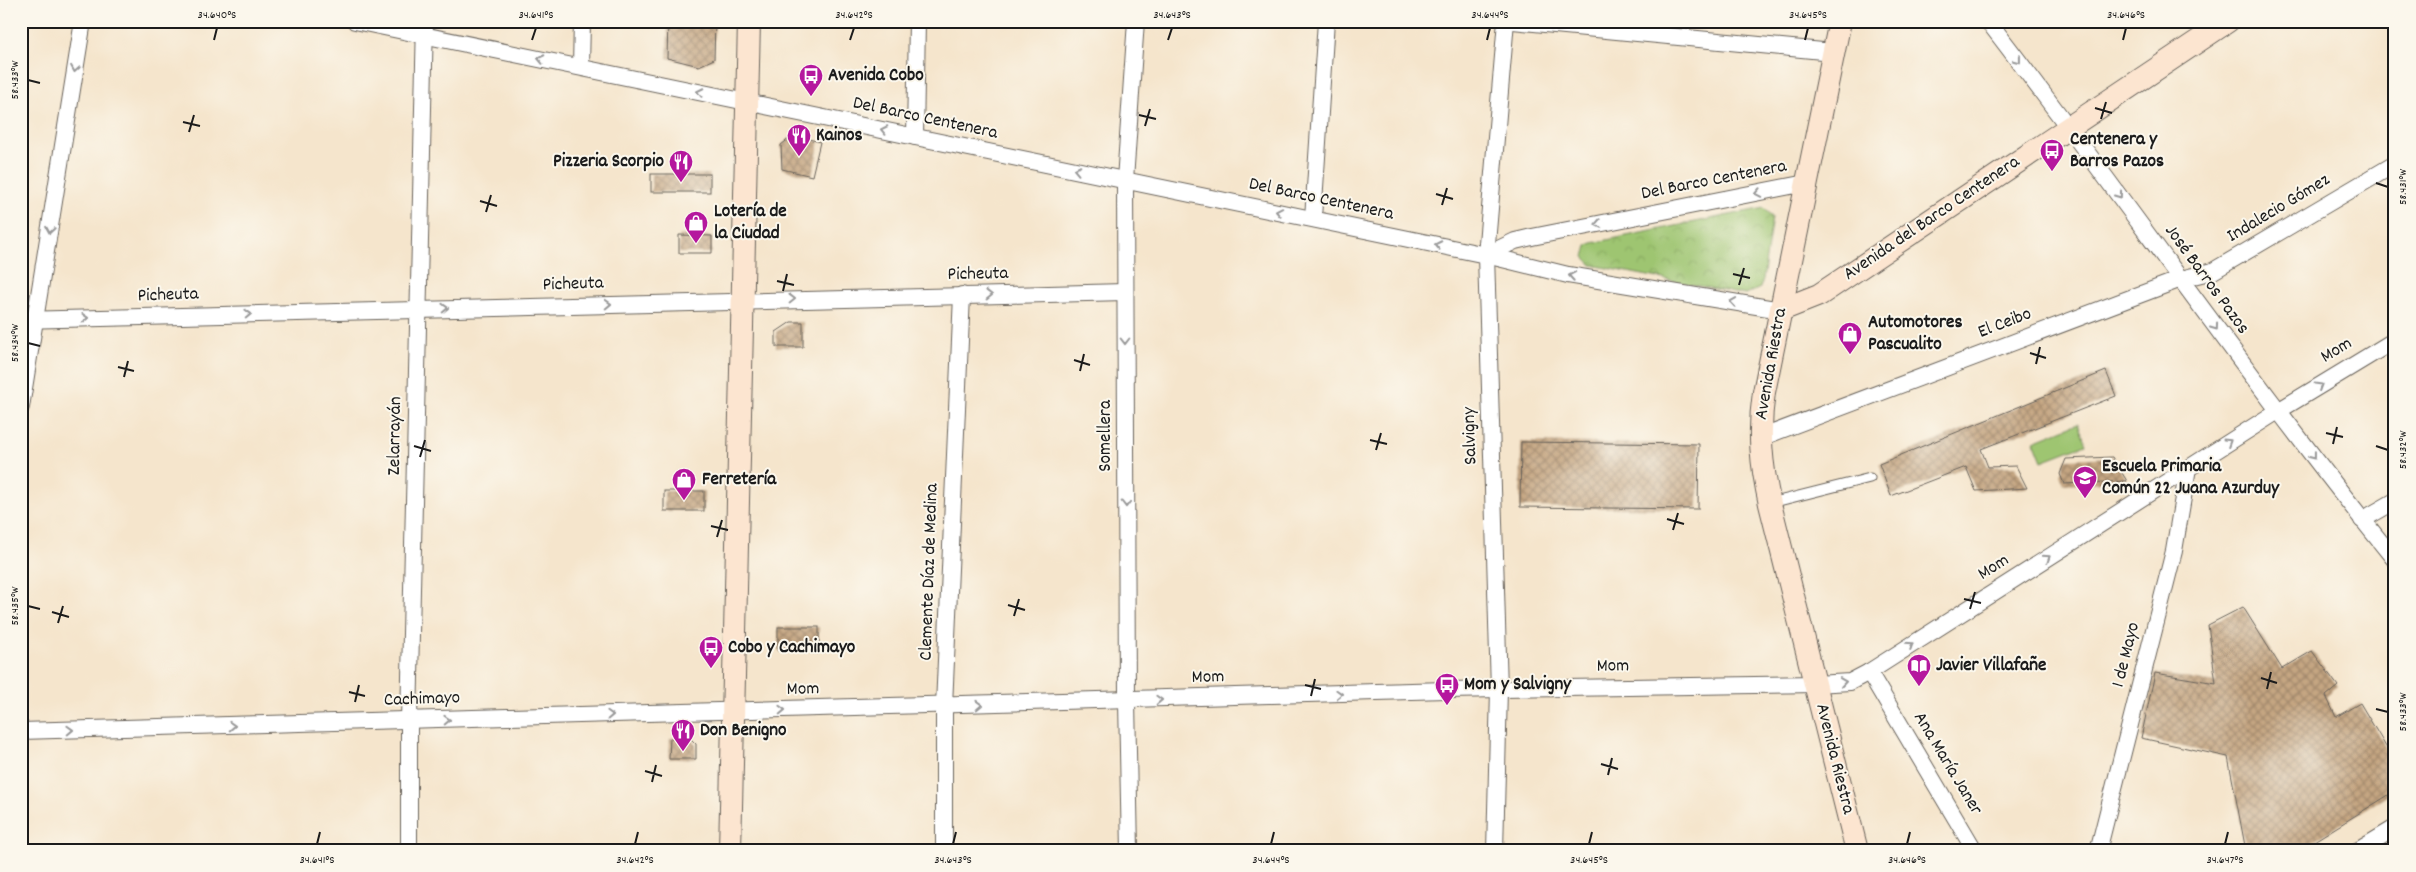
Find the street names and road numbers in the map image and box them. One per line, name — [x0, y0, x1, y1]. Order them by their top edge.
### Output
street label: Del Barco Centenera — [850, 90, 1001, 148]
street label: Avenida del Barco Centenera — [1838, 149, 2027, 288]
street label: Del Barco Centenera — [1639, 153, 1790, 208]
street label: Indalecio Gómez — [2222, 168, 2336, 250]
street label: Del Barco Centenera — [1246, 171, 1397, 229]
street label: José Barros Pazos — [2157, 219, 2255, 341]
street label: Picheuta — [947, 261, 1010, 289]
street label: Picheuta — [542, 270, 605, 300]
street label: Picheuta — [137, 281, 200, 311]
street label: El Ceibo — [1974, 301, 2036, 347]
street label: Avenida Riestra — [1749, 305, 1795, 422]
street label: Mom — [2316, 331, 2358, 371]
street label: Zelarrayán — [382, 396, 410, 476]
street label: Somellera — [1093, 399, 1120, 472]
street label: Salvigny — [1456, 406, 1486, 465]
street label: Clemente Díaz de Medina — [913, 482, 947, 661]
street label: Mom — [1973, 548, 2015, 588]
street label: 1 de Mayo — [2106, 620, 2148, 690]
street label: Mom — [1596, 653, 1630, 681]
street label: Mom — [1191, 664, 1225, 692]
street label: Mom — [786, 676, 820, 704]
street label: Cachimayo — [383, 685, 461, 715]
street label: Avenida Riestra — [1807, 701, 1861, 818]
street label: Ana María Janer — [1905, 707, 1989, 821]

